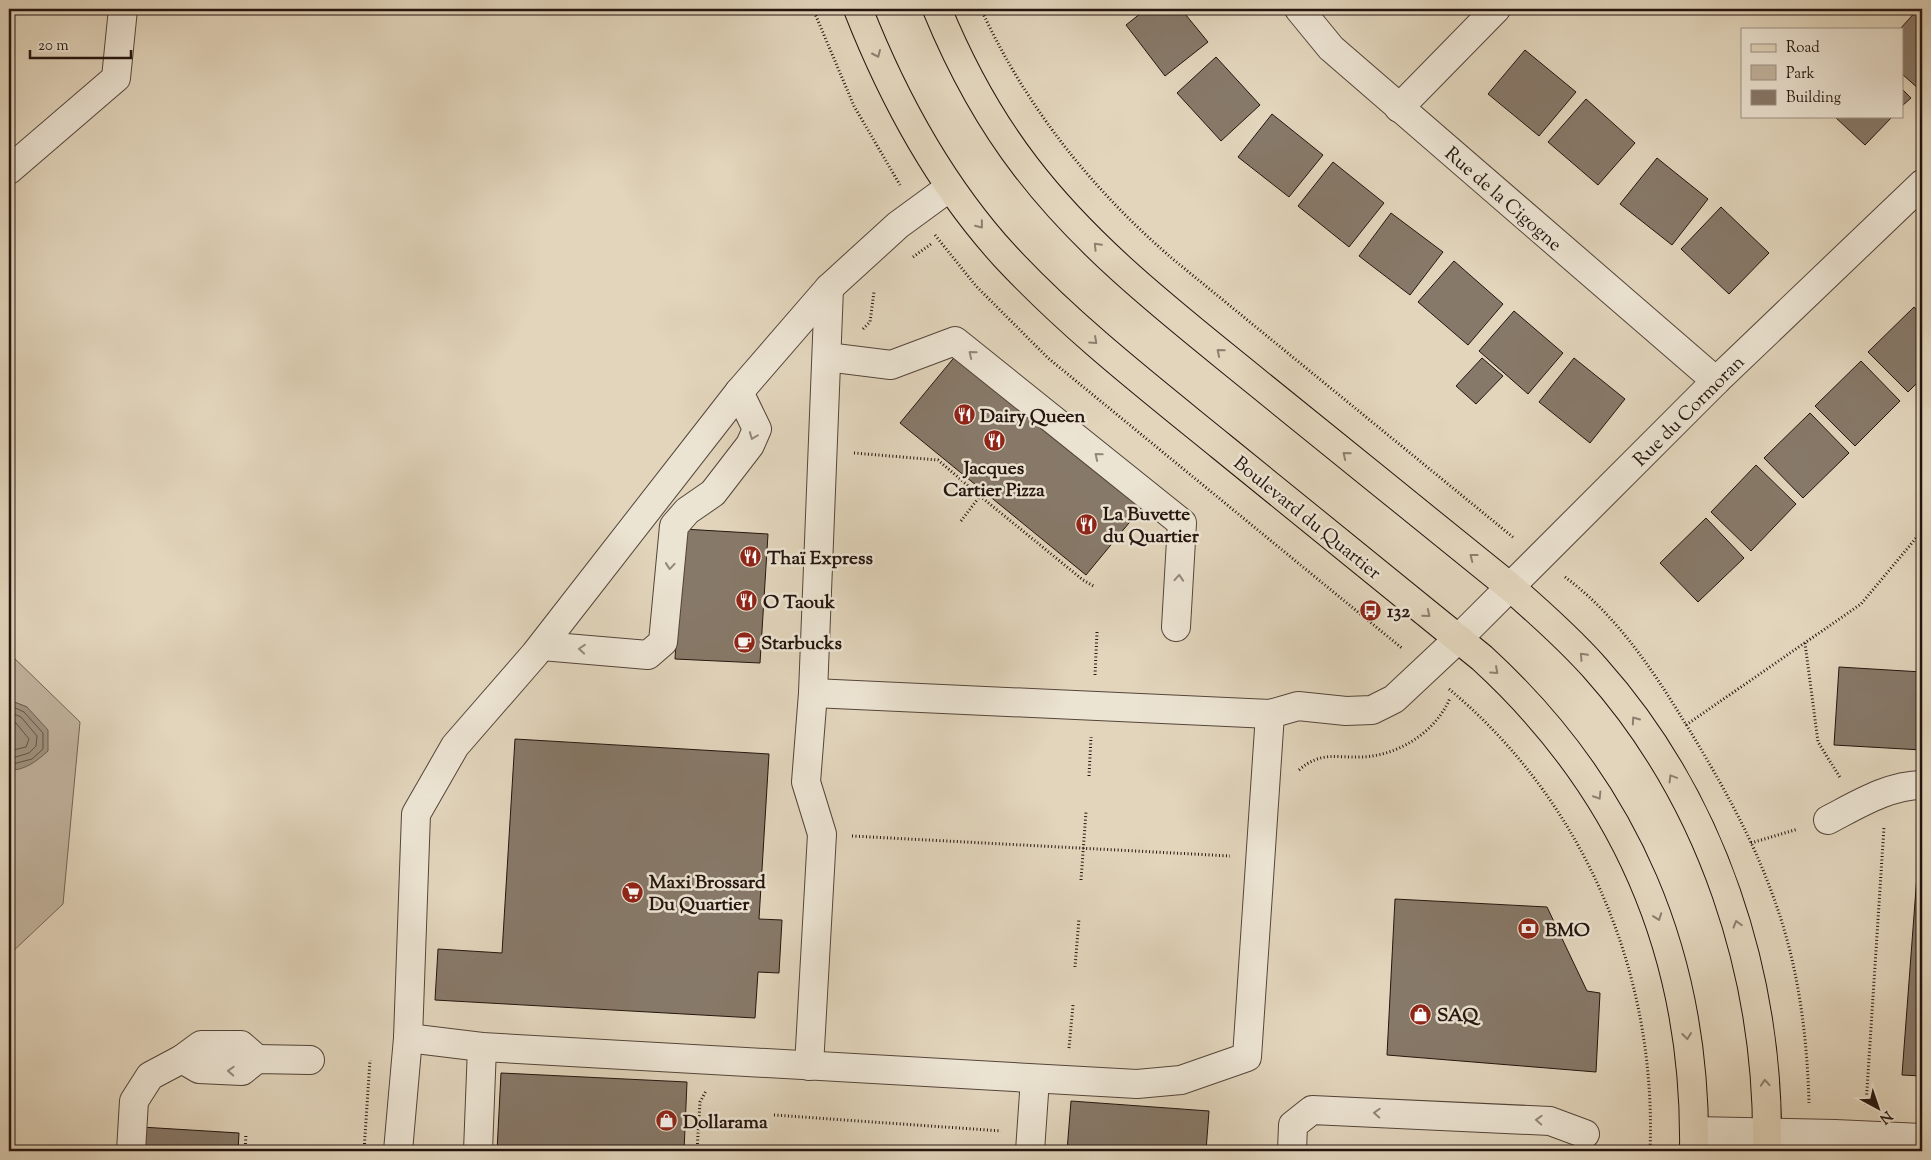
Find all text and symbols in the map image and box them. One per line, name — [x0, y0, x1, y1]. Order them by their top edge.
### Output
scale bar — [30, 28, 131, 60]
legend — [1741, 28, 1904, 118]
text: 20 m — [38, 36, 69, 57]
text: Road — [1786, 38, 1820, 59]
one-way arrow — [870, 49, 881, 58]
text: Park — [1786, 64, 1815, 85]
text: Building — [1786, 88, 1841, 109]
street label: Rue de la Cigogne — [1438, 141, 1567, 259]
one-way arrow — [974, 220, 983, 229]
one-way arrow — [1094, 243, 1103, 252]
one-way arrow — [1088, 335, 1097, 344]
one-way arrow — [1217, 349, 1226, 358]
street label: Rue du Cormoran — [1628, 350, 1752, 474]
one-way arrow — [969, 351, 978, 359]
restaurant icon: Dairy Queen — [952, 403, 976, 427]
place label: Dairy Queen — [980, 404, 1086, 431]
restaurant icon: Jacques Cartier Pizza — [982, 429, 1006, 453]
one-way arrow — [749, 431, 760, 440]
street label: Boulevard du Quartier — [1227, 451, 1386, 587]
one-way arrow — [1343, 452, 1352, 460]
one-way arrow — [1095, 453, 1104, 461]
place label: Jacques Cartier Pizza — [943, 456, 1045, 505]
place label: La Buvette du Quartier — [1103, 502, 1200, 551]
restaurant icon: La Buvette du Quartier — [1075, 512, 1099, 536]
restaurant icon: Thaï Express — [739, 545, 763, 569]
place label: Thaï Express — [767, 546, 873, 573]
one-way arrow — [1469, 553, 1478, 562]
one-way arrow — [665, 562, 676, 570]
one-way arrow — [1173, 574, 1184, 582]
restaurant icon: O Taouk — [735, 589, 759, 613]
place label: O Taouk — [763, 590, 836, 617]
bus stop icon: 132 — [1359, 598, 1383, 622]
place label: 132 — [1387, 599, 1410, 626]
one-way arrow — [1421, 609, 1430, 617]
cafe icon: Starbucks — [733, 630, 757, 654]
place label: Starbucks — [761, 631, 842, 658]
one-way arrow — [577, 644, 585, 655]
one-way arrow — [1580, 652, 1589, 661]
one-way arrow — [1490, 665, 1499, 674]
one-way arrow — [1632, 717, 1641, 726]
one-way arrow — [1669, 774, 1679, 783]
one-way arrow — [1592, 790, 1602, 799]
place label: Maxi Brossard Du Quartier — [649, 870, 766, 919]
supermarket icon: Maxi Brossard Du Quartier — [621, 880, 645, 904]
one-way arrow — [1652, 912, 1662, 921]
bank icon: BMO — [1517, 917, 1541, 941]
place label: BMO — [1545, 918, 1590, 945]
one-way arrow — [1732, 920, 1742, 928]
shop icon: SAQ — [1409, 1002, 1433, 1026]
place label: SAQ — [1437, 1003, 1481, 1030]
one-way arrow — [1681, 1033, 1692, 1041]
one-way arrow — [227, 1065, 235, 1076]
one-way arrow — [1760, 1079, 1771, 1087]
north arrow — [1854, 1082, 1904, 1132]
text: N — [1874, 1105, 1896, 1128]
one-way arrow — [1372, 1108, 1380, 1118]
shop icon: Dollarama — [655, 1109, 679, 1133]
place label: Dollarama — [683, 1110, 768, 1137]
one-way arrow — [1535, 1115, 1543, 1126]

